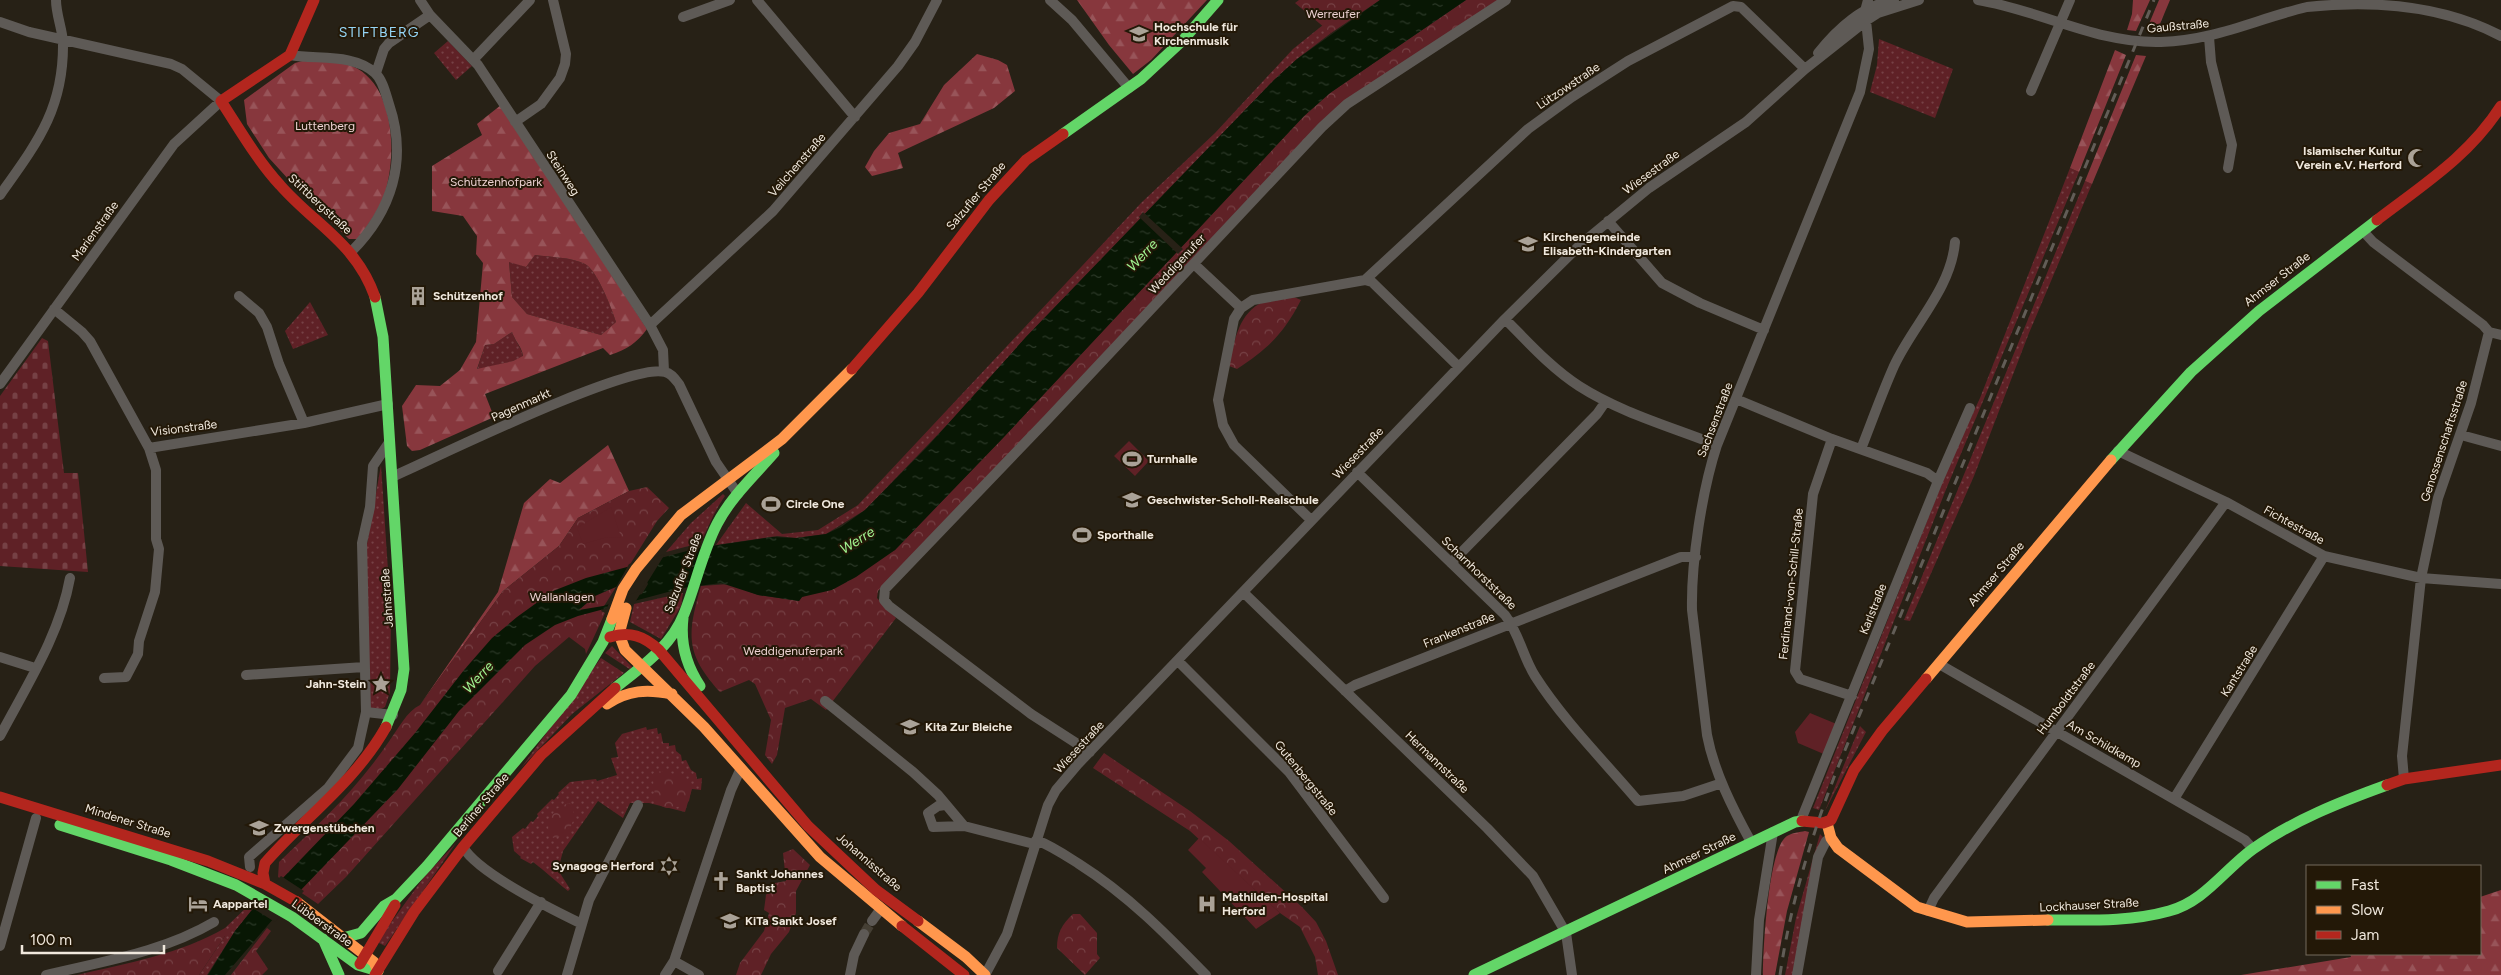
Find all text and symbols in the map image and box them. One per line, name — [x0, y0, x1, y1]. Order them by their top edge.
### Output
park label: Werreufer — [1306, 7, 1360, 21]
street label: Gaußstraße — [2146, 16, 2210, 36]
place label: Hochschule für Kirchenmusik — [1154, 20, 1238, 48]
school or university icon: Hochschule für Kirchenmusik — [1128, 23, 1150, 45]
district label: STIFTBERG — [339, 24, 419, 41]
street label: Lützowstraße — [1534, 59, 1603, 112]
park label: Luttenberg — [295, 119, 355, 133]
street label: Veilchenstraße — [766, 130, 829, 200]
place label: Islamischer Kultur Verein e.V. Herford — [2296, 144, 2402, 172]
street label: Wiesestraße — [1620, 146, 1682, 197]
mosque icon: Islamischer Kultur Verein e.V. Herford — [2406, 147, 2428, 169]
street label: Steinweg — [543, 148, 583, 198]
street label: Salzufler Straße — [943, 159, 1009, 233]
street label: Stiftbergstraße — [285, 171, 355, 237]
park label: Schützenhofpark — [450, 175, 542, 189]
street label: Marienstraße — [69, 198, 121, 263]
place label: Kirchengemeinde Elisabeth-Kindergarten — [1543, 230, 1671, 258]
street label: Weddigenufer — [1146, 231, 1208, 297]
school or university icon: Kirchengemeinde Elisabeth-Kindergarten — [1517, 233, 1539, 255]
water label: Werre — [1123, 236, 1162, 275]
street label: Ahmser Straße — [2241, 249, 2313, 309]
building icon: Schützenhof — [407, 285, 429, 307]
place label: Schützenhof — [433, 289, 503, 303]
street label: Genossenschaftsstraße — [2418, 378, 2470, 503]
street label: Sachsenstraße — [1694, 380, 1736, 459]
street label: Pagenmarkt — [489, 385, 553, 424]
street label: Visionstraße — [150, 417, 218, 439]
street label: Wiesestraße — [1330, 424, 1386, 482]
sports icon: Turnhalle — [1121, 448, 1143, 470]
place label: Turnhalle — [1147, 452, 1198, 466]
school or university icon: Geschwister-Scholl-Realschule — [1121, 489, 1143, 511]
sports icon: Circle One — [760, 493, 782, 515]
place label: Geschwister-Scholl-Realschule — [1147, 493, 1319, 507]
place label: Circle One — [786, 497, 845, 511]
street label: Fichtestraße — [2261, 503, 2327, 548]
street label: Ferdinand-von-Schill-Straße — [1776, 507, 1806, 660]
water label: Werre — [837, 523, 878, 558]
sports icon: Sporthalle — [1071, 524, 1093, 546]
place label: Sporthalle — [1097, 528, 1154, 542]
street label: Salzufler Straße — [661, 531, 705, 615]
street label: Scharnhorststraße — [1439, 534, 1520, 613]
street label: Ahmser Straße — [1965, 539, 2027, 609]
street label: Jahnstraße — [378, 567, 396, 628]
street label: Karlstraße — [1856, 581, 1890, 637]
park label: Wallanlagen — [530, 590, 594, 604]
street label: Frankenstraße — [1421, 609, 1497, 651]
street label: Kantstraße — [2218, 642, 2261, 699]
park label: Weddigenuferpark — [743, 644, 843, 658]
water label: Werre — [459, 658, 498, 697]
street label: Humboldtstraße — [2034, 658, 2098, 737]
place icon: Jahn-Stein — [370, 673, 392, 695]
place label: Jahn-Stein — [306, 677, 366, 691]
school or university icon: Kita Zur Bleiche — [899, 716, 921, 738]
street label: Am Schildkamp — [2064, 717, 2144, 771]
street label: Wiesestraße — [1051, 718, 1107, 776]
place label: Kita Zur Bleiche — [925, 720, 1012, 734]
street label: Hermannstraße — [1402, 728, 1472, 796]
street label: Gutenbergstraße — [1272, 738, 1341, 818]
street label: Berliner Straße — [450, 770, 512, 840]
street label: Mindener Straße — [83, 801, 173, 841]
school or university icon: Zwergenstübchen — [248, 817, 270, 839]
place label: Zwergenstübchen — [274, 821, 375, 835]
street label: Ahmser Straße — [1660, 829, 1738, 877]
street label: Johannisstraße — [834, 830, 905, 894]
synagogue icon: Synagoge Herford — [658, 855, 680, 877]
place label: Synagoge Herford — [552, 859, 654, 873]
legend — [2306, 865, 2481, 955]
place label: Sankt Johannes Baptist — [736, 867, 824, 895]
church icon: Sankt Johannes Baptist — [710, 870, 732, 892]
text: Fast — [2351, 876, 2380, 894]
place label: Mathilden-Hospital Herford — [1222, 890, 1328, 918]
hotel icon: Aappartel — [187, 893, 209, 915]
hospital icon: Mathilden-Hospital Herford — [1196, 893, 1218, 915]
street label: Lockhauser Straße — [2039, 895, 2140, 915]
street label: Lübberstraße — [289, 896, 355, 950]
place label: Aappartel — [213, 897, 268, 911]
text: Slow — [2351, 901, 2384, 919]
school or university icon: KiTa Sankt Josef — [719, 910, 741, 932]
place label: KiTa Sankt Josef — [745, 914, 837, 928]
scale bar — [22, 922, 165, 954]
text: Jam — [2351, 926, 2379, 944]
text: 100 m — [30, 931, 72, 949]

